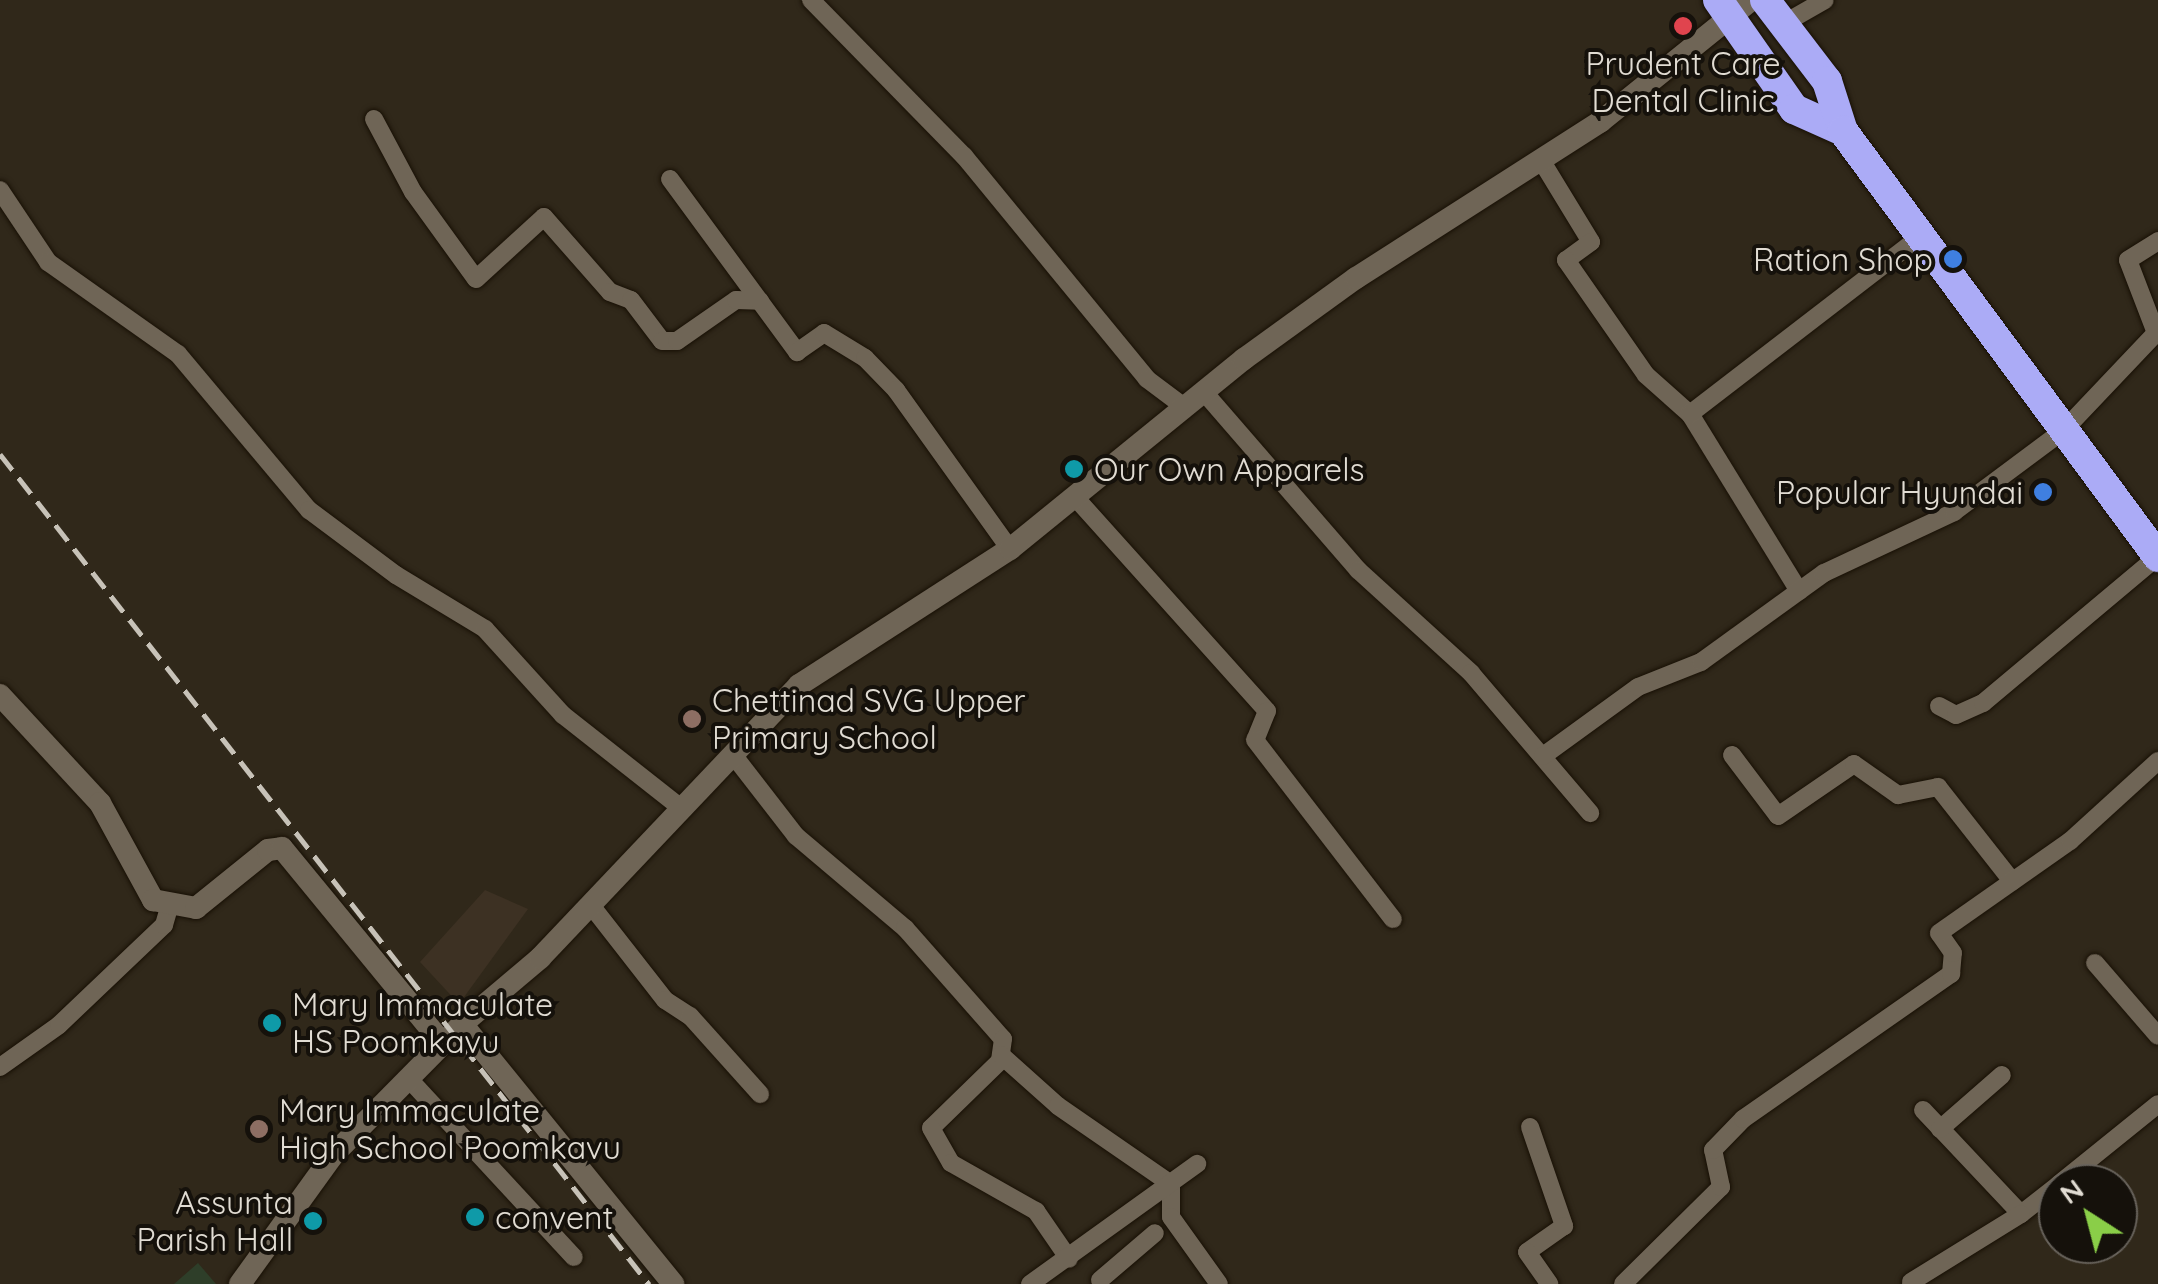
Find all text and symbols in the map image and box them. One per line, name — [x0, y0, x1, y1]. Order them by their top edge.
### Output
marker: Prudent Care Dental Clinic — [1670, 13, 1696, 39]
place label: Prudent Care Dental Clinic — [1585, 45, 1781, 120]
place label: Ration Shop — [1753, 240, 1933, 278]
marker: Ration Shop — [1942, 248, 1964, 270]
place label: Our Own Apparels — [1094, 450, 1365, 488]
marker: Our Own Apparels — [1063, 458, 1085, 480]
place label: Popular Hyundai — [1776, 473, 2023, 511]
marker: Popular Hyundai — [2032, 481, 2054, 503]
place label: Chettinad SVG Upper Primary School — [712, 682, 1026, 757]
marker: Chettinad SVG Upper Primary School — [681, 708, 703, 730]
place label: Mary Immaculate HS Poomkavu — [292, 986, 553, 1061]
marker: Mary Immaculate HS Poomkavu — [261, 1012, 283, 1034]
place label: Mary Immaculate High School Poomkavu — [279, 1092, 621, 1167]
marker: Mary Immaculate High School Poomkavu — [248, 1118, 270, 1140]
north arrow — [2038, 1164, 2138, 1264]
text: N — [2053, 1171, 2090, 1211]
place label: Assunta Parish Hall — [136, 1184, 293, 1259]
place label: convent — [495, 1198, 613, 1236]
marker: convent — [464, 1206, 486, 1228]
marker: Assunta Parish Hall — [302, 1210, 324, 1232]

